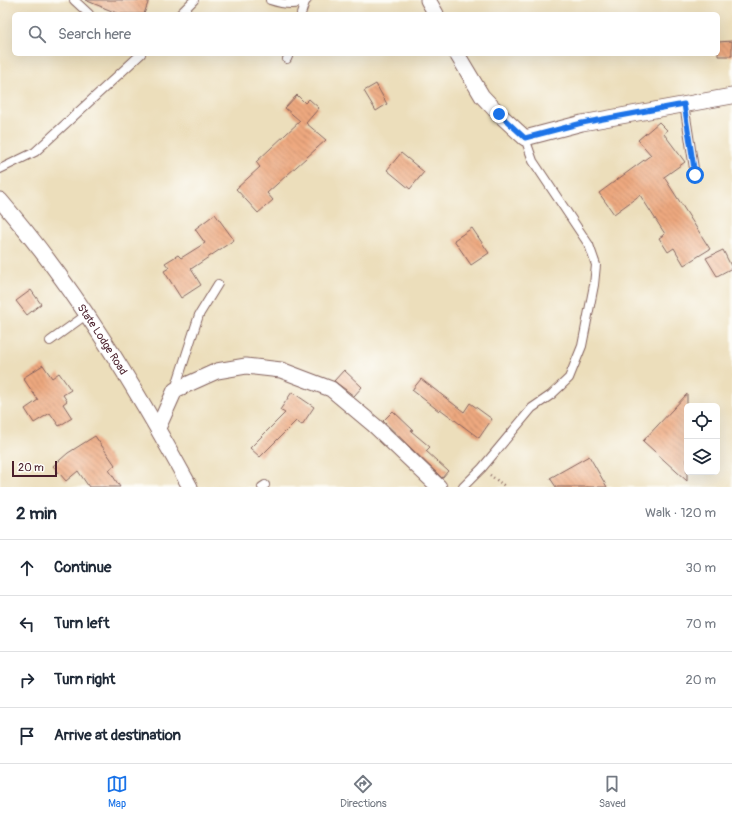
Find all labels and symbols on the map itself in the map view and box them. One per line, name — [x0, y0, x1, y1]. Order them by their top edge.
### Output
route end — [490, 105, 508, 123]
route start — [686, 166, 704, 184]
street label: State Lodge Road — [75, 301, 130, 377]
scale bar — [12, 459, 57, 478]

